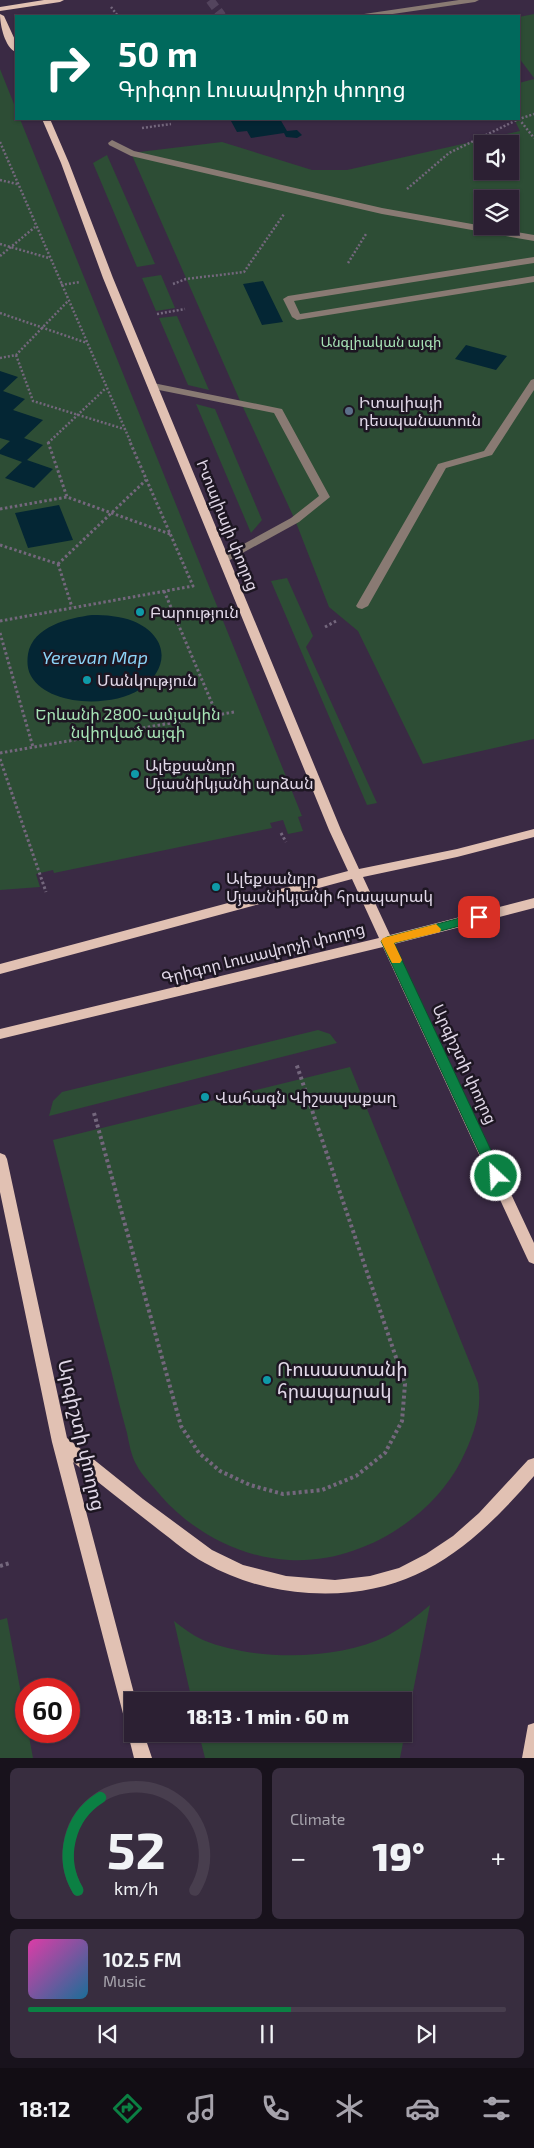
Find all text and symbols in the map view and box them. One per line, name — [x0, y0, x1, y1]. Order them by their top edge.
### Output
text: 50 m — [118, 32, 198, 74]
icon: right — [35, 35, 100, 100]
text: Գրիգոր Լուսավորչի փողոց — [118, 75, 406, 101]
map controls — [474, 135, 519, 235]
button: sound — [474, 135, 519, 180]
button: layers — [474, 190, 519, 235]
park label: Անգլիական այգի — [321, 333, 441, 350]
place label: Իտալիայի դեսպանատուն — [359, 392, 481, 430]
marker: Իտալիայի դեսպանատուն — [343, 405, 355, 417]
street label: Իտալիայի փողոց — [193, 456, 263, 594]
place label: Բարություն — [150, 602, 239, 622]
marker: Բարություն — [134, 606, 146, 618]
water label: Yerevan Map — [42, 646, 148, 668]
place label: Մանկություն — [97, 670, 197, 690]
marker: Մանկություն — [81, 674, 93, 686]
park label: Երևանի 2800-ամյակին նվիրված այգի — [35, 704, 221, 742]
place label: Ալեքսանդր Մյասնիկյանի արձան — [145, 755, 314, 793]
marker: Ալեքսանդր Մյասնիկյանի արձան — [129, 768, 141, 780]
place label: Ալեքսանդր Մյասնիկյանի հրապարակ — [226, 868, 433, 906]
marker: Ալեքսանդր Մյասնիկյանի հրապարակ — [210, 881, 222, 893]
pin — [458, 896, 500, 938]
icon: arrive — [465, 903, 493, 931]
street label: Գրիգոր Լուսավորչի փողոց — [159, 918, 367, 988]
street label: Արգիշտի փողոց — [428, 1001, 502, 1127]
place label: Վահագն Վիշապաքաղ — [215, 1087, 398, 1107]
marker: Վահագն Վիշապաքաղ — [199, 1091, 211, 1103]
position arrow — [469, 1149, 521, 1201]
street label: Արգիշտի փողոց — [53, 1357, 111, 1513]
place label: Ռուսաստանի հրապարակ — [277, 1357, 408, 1403]
marker: Ռուսաստանի հրապարակ — [261, 1374, 273, 1386]
speed limit sign: 60 — [15, 1678, 80, 1743]
text: 18:13 · 1 min · 60 m — [187, 1705, 349, 1728]
text: Climate — [290, 1809, 345, 1828]
text: 52 — [107, 1817, 165, 1879]
text: 19° — [372, 1833, 425, 1879]
text: − — [290, 1840, 306, 1874]
text: + — [491, 1840, 506, 1874]
text: km/h — [114, 1877, 158, 1899]
text: 102.5 FM — [103, 1948, 181, 1971]
text: Music — [103, 1971, 146, 1990]
icon: previous — [94, 2020, 122, 2048]
icon: pause — [253, 2020, 281, 2048]
icon: next — [412, 2020, 440, 2048]
icon: directions — [110, 2091, 145, 2126]
icon: music — [184, 2091, 219, 2126]
icon: phone — [258, 2091, 293, 2126]
icon: climate — [332, 2091, 367, 2126]
icon: car — [405, 2091, 440, 2126]
icon: filters — [479, 2091, 514, 2126]
text: 18:12 — [19, 2095, 71, 2121]

